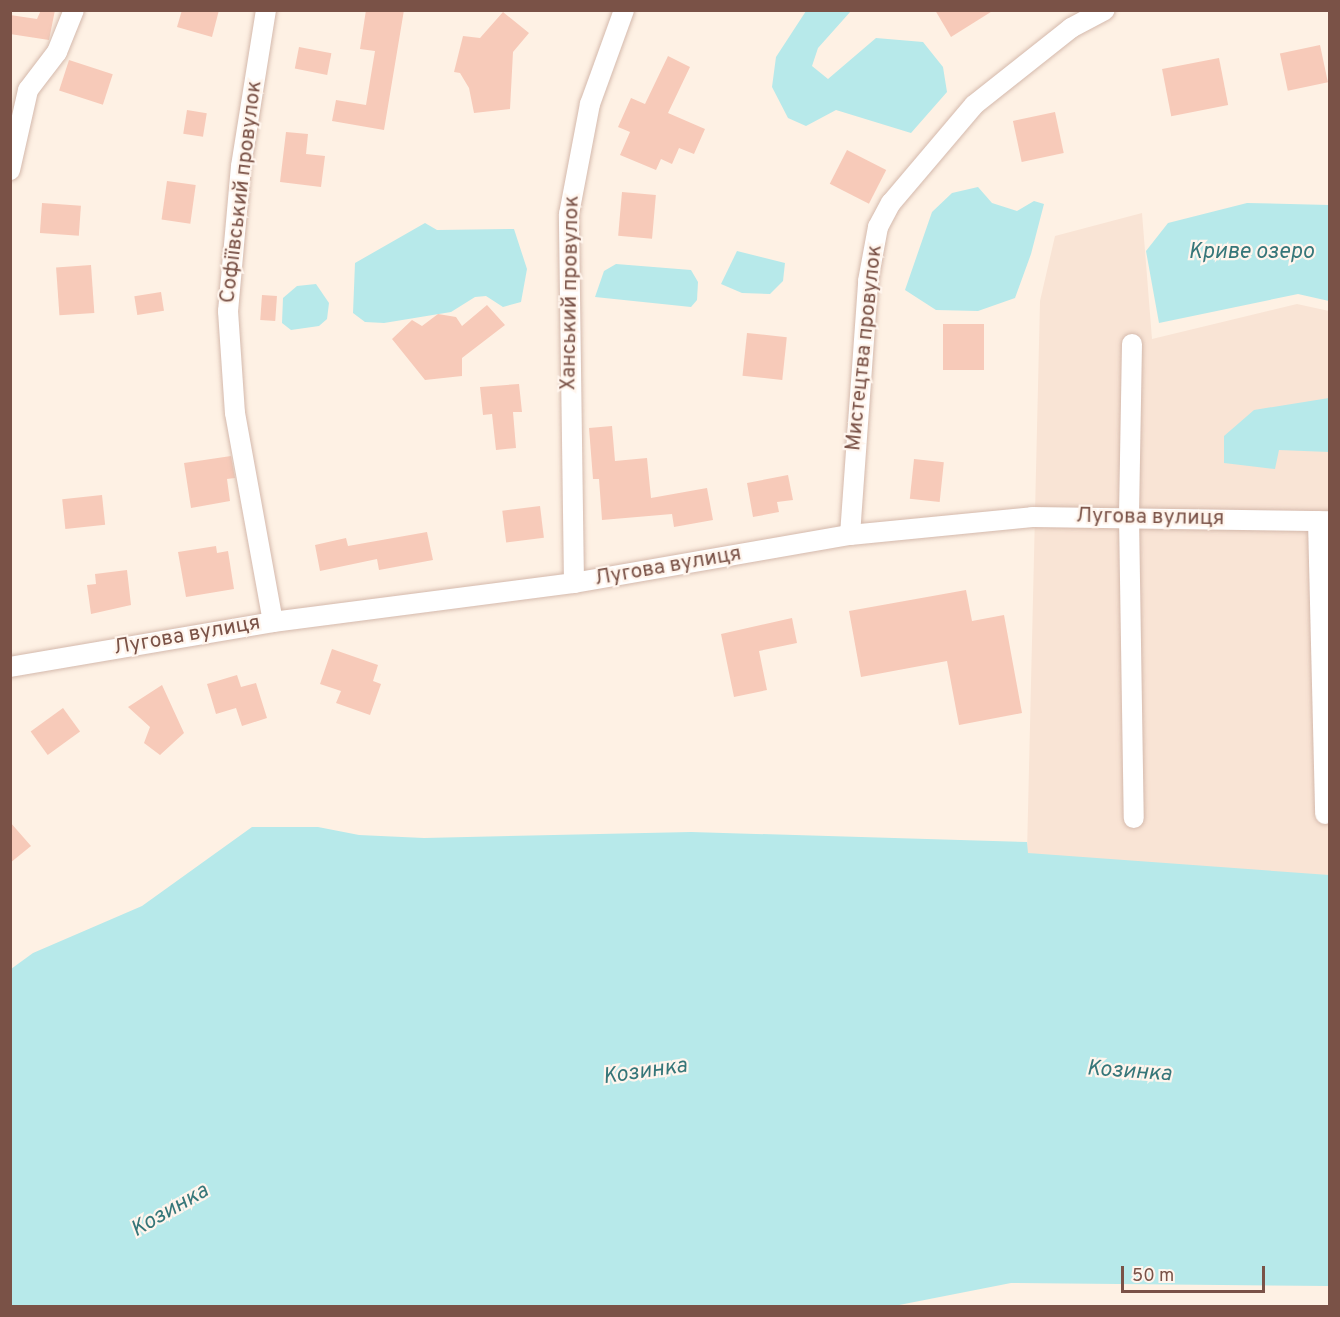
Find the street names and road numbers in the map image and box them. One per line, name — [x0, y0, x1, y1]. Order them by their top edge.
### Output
street label: Софіївський провулок — [216, 79, 268, 305]
street label: Ханський провулок — [557, 195, 585, 391]
street label: Мистецтва провулок — [842, 244, 888, 452]
street label: Лугова вулиця — [1076, 504, 1224, 532]
street label: Лугова вулиця — [593, 542, 743, 592]
street label: Лугова вулиця — [112, 611, 262, 661]

